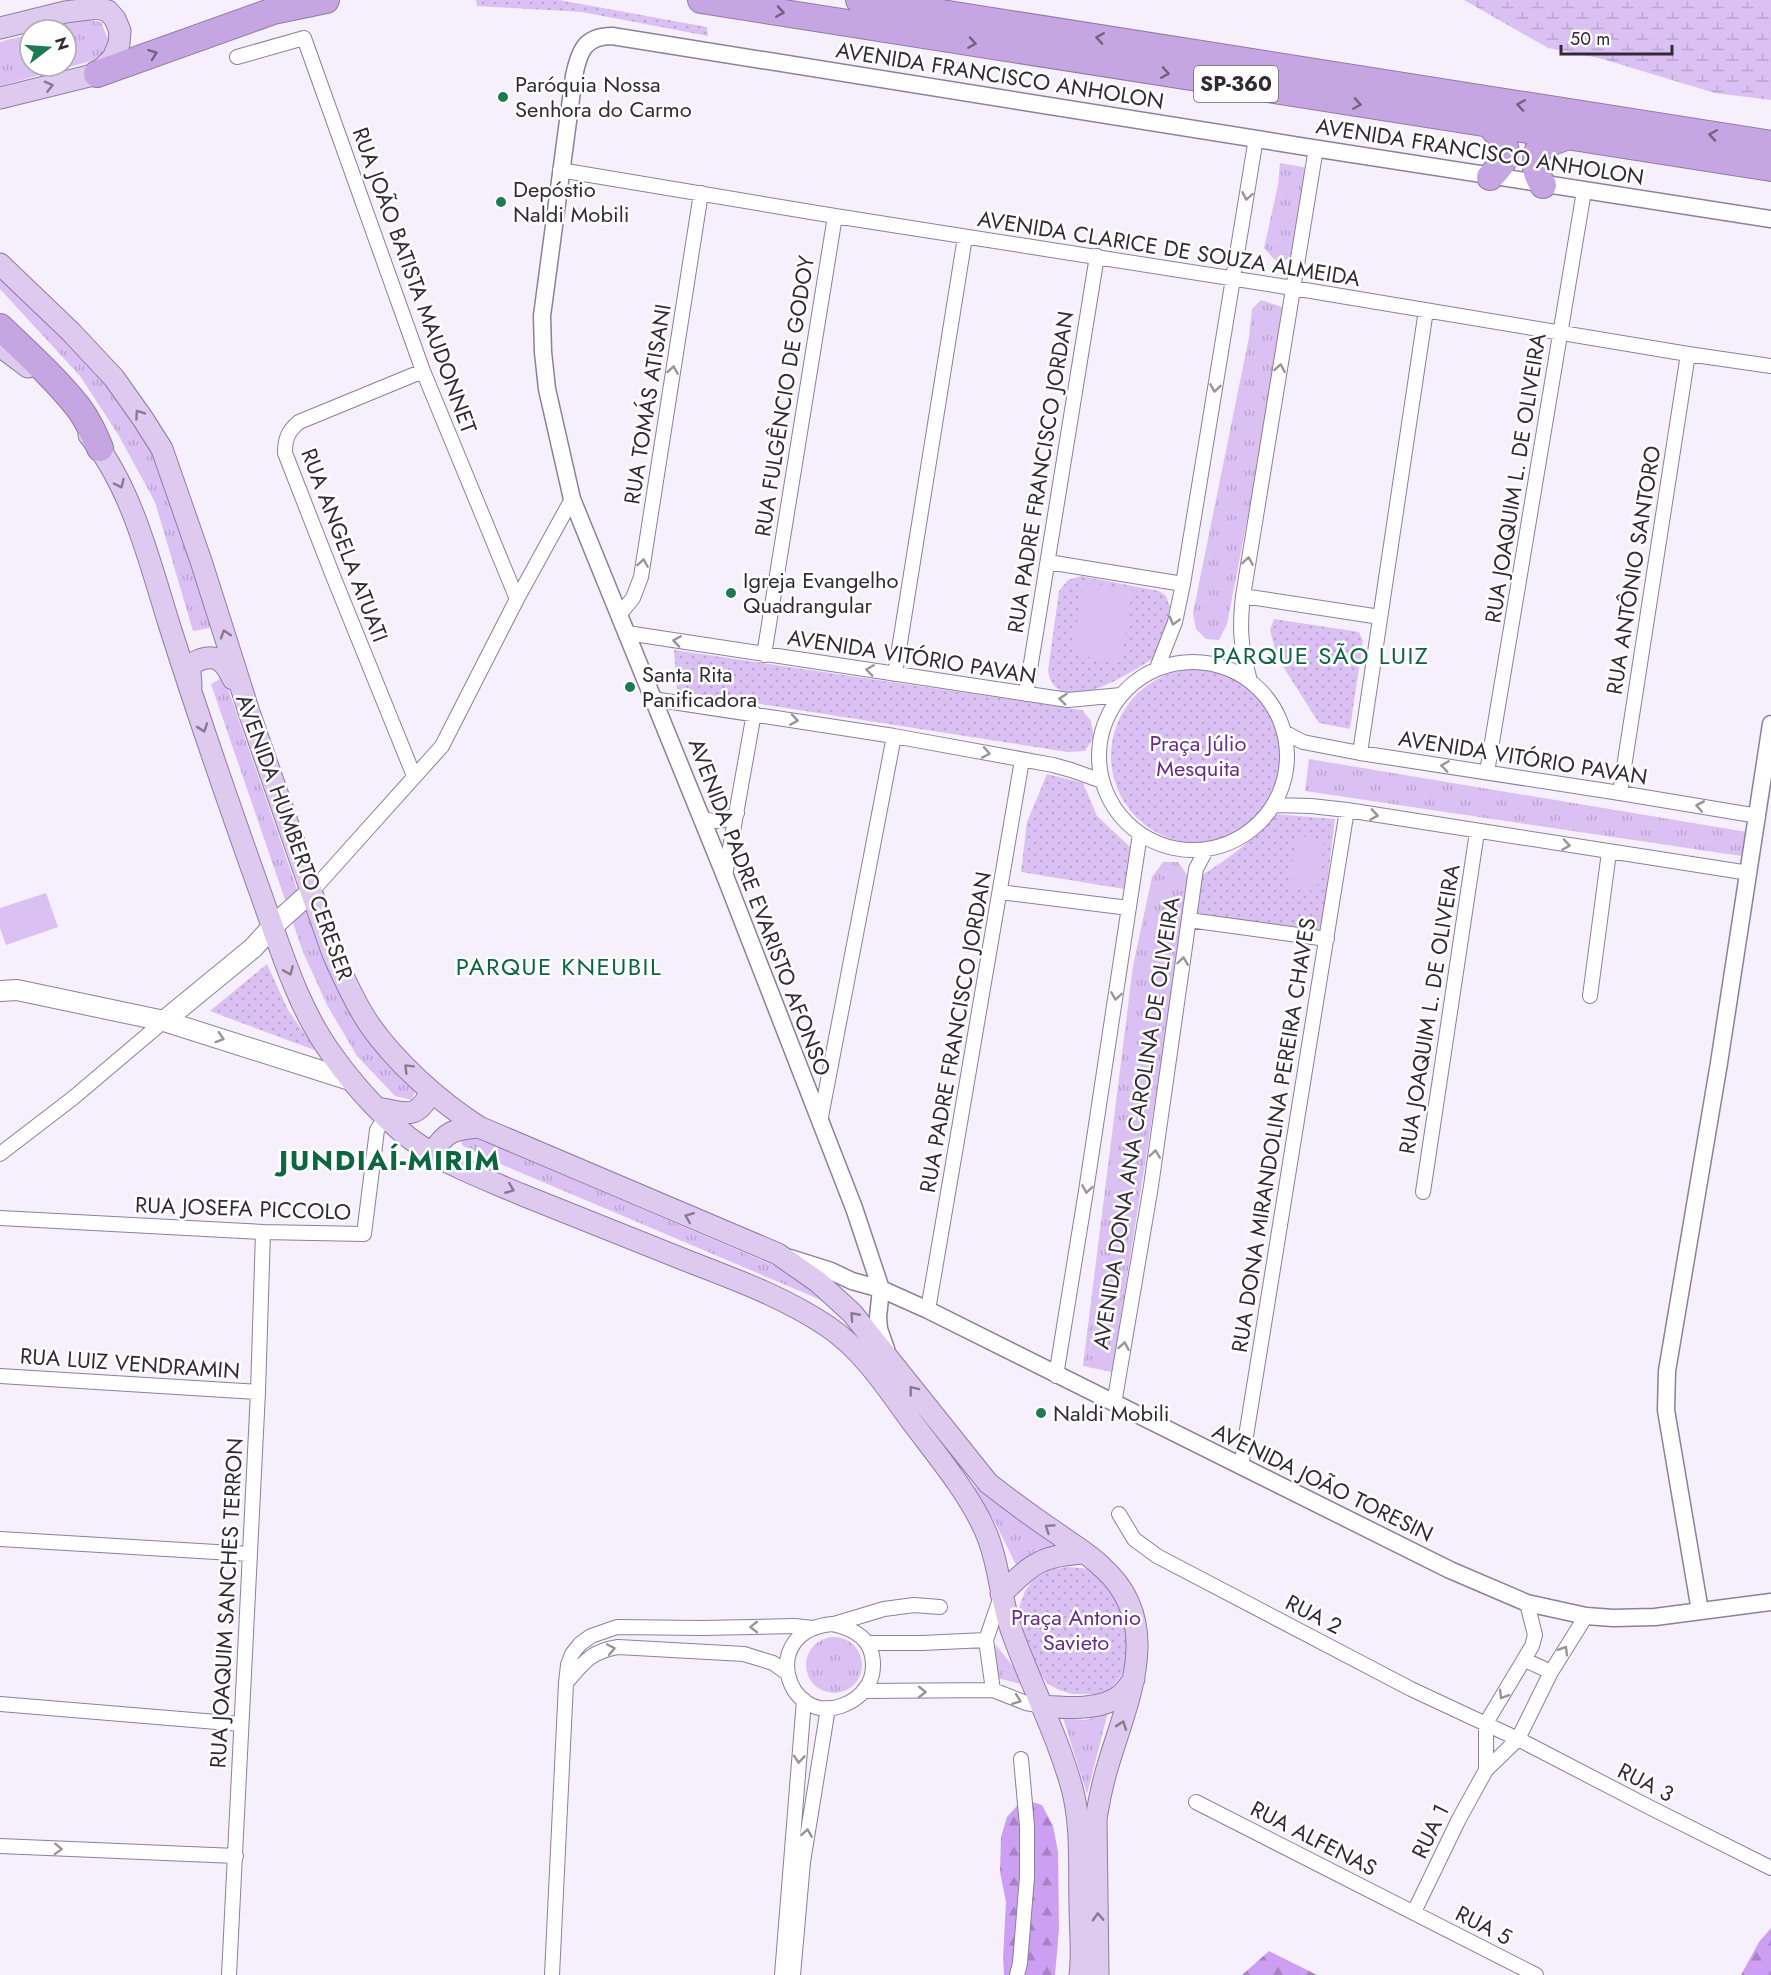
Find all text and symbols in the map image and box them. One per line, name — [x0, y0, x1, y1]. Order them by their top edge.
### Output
one-way arrow — [775, 6, 784, 18]
north arrow — [18, 18, 78, 78]
scale bar — [1561, 18, 1672, 56]
text: 50 m — [1570, 26, 1610, 52]
one-way arrow — [1095, 32, 1105, 45]
street label: AVENIDA FRANCISCO ANHOLON — [834, 33, 1166, 117]
text: N — [49, 34, 75, 53]
one-way arrow — [968, 36, 977, 48]
one-way arrow — [147, 49, 157, 62]
one-way arrow — [1159, 66, 1169, 79]
road number: SP-360 — [1194, 66, 1278, 102]
place label: Paróquia Nossa Senhora do Carmo — [515, 68, 692, 125]
one-way arrow — [44, 81, 54, 94]
marker: Paróquia Nossa Senhora do Carmo — [496, 90, 510, 104]
one-way arrow — [1353, 97, 1362, 109]
one-way arrow — [1516, 99, 1525, 111]
street label: AVENIDA FRANCISCO ANHOLON — [1314, 109, 1646, 193]
street label: RUA JOÃO BATISTA MAUDONNET — [345, 122, 486, 438]
one-way arrow — [1709, 129, 1719, 142]
place label: Depóstio Naldi Mobili — [513, 173, 629, 230]
one-way arrow — [1241, 191, 1253, 200]
marker: Depóstio Naldi Mobili — [494, 195, 508, 209]
street label: AVENIDA CLARICE DE SOUZA ALMEIDA — [975, 202, 1363, 294]
street label: RUA FULGÊNCIO DE GODOY — [746, 253, 822, 539]
street label: RUA TOMÁS ATISANI — [615, 302, 679, 506]
street label: RUA PADRE FRANCISCO JORDAN — [999, 309, 1081, 635]
street label: RUA JOAQUIM L. DE OLIVEIRA — [1476, 330, 1554, 625]
one-way arrow — [1273, 364, 1286, 374]
one-way arrow — [667, 365, 679, 375]
one-way arrow — [1210, 384, 1222, 393]
one-way arrow — [135, 409, 146, 420]
street label: RUA ANGELA ATUATI — [293, 443, 397, 647]
street label: RUA ANTÔNIO SANTORO — [1598, 443, 1668, 697]
one-way arrow — [112, 478, 124, 489]
one-way arrow — [1241, 556, 1254, 566]
one-way arrow — [637, 558, 649, 567]
place label: Igreja Evangelho Quadrangular — [743, 564, 899, 621]
marker: Igreja Evangelho Quadrangular — [724, 586, 738, 600]
one-way arrow — [1169, 616, 1181, 626]
street label: AVENIDA VITÓRIO PAVAN — [785, 621, 1039, 691]
one-way arrow — [219, 629, 232, 640]
one-way arrow — [673, 635, 682, 647]
district label: PARQUE SÃO LUIZ — [1213, 638, 1429, 673]
place label: Santa Rita Panificadora — [642, 658, 757, 715]
one-way arrow — [865, 665, 875, 677]
marker: Santa Rita Panificadora — [623, 680, 637, 694]
street label: AVENIDA HUMBERTO CERESER — [228, 690, 362, 985]
one-way arrow — [1058, 693, 1067, 706]
one-way arrow — [789, 713, 799, 726]
one-way arrow — [195, 722, 208, 733]
street label: AVENIDA VITÓRIO PAVAN — [1396, 722, 1650, 792]
park label: Praça Júlio Mesquita — [1149, 727, 1247, 784]
street label: AVENIDA PADRE EVARISTO AFONSO — [681, 734, 839, 1080]
one-way arrow — [981, 746, 991, 759]
one-way arrow — [1440, 760, 1450, 773]
one-way arrow — [1695, 800, 1705, 813]
one-way arrow — [1368, 808, 1378, 821]
one-way arrow — [1562, 839, 1571, 851]
street label: RUA JOAQUIM L. DE OLIVEIRA — [1390, 861, 1468, 1156]
street label: RUA PADRE FRANCISCO JORDAN — [911, 869, 999, 1195]
street label: AVENIDA DONA ANA CAROLINA DE OLIVEIRA — [1084, 894, 1188, 1351]
street label: RUA DONA MIRANDOLINA PEREIRA CHAVES — [1223, 915, 1323, 1355]
district label: PARQUE KNEUBIL — [456, 949, 662, 984]
one-way arrow — [1177, 956, 1189, 965]
one-way arrow — [281, 965, 293, 976]
one-way arrow — [1110, 991, 1122, 1000]
one-way arrow — [214, 1031, 225, 1043]
one-way arrow — [405, 1064, 416, 1075]
district label: JUNDIAÍ-MIRIM — [274, 1140, 501, 1181]
one-way arrow — [1149, 1149, 1161, 1158]
one-way arrow — [503, 1182, 514, 1194]
one-way arrow — [1081, 1184, 1093, 1193]
street label: RUA JOSEFA PICCOLO — [134, 1188, 352, 1228]
one-way arrow — [684, 1212, 695, 1224]
one-way arrow — [850, 1312, 861, 1323]
street label: RUA LUIZ VENDRAMIN — [19, 1339, 241, 1387]
one-way arrow — [1117, 1342, 1129, 1351]
one-way arrow — [909, 1386, 920, 1397]
place label: Naldi Mobili — [1053, 1397, 1169, 1429]
marker: Naldi Mobili — [1034, 1406, 1048, 1420]
street label: AVENIDA JOÃO TORESIN — [1207, 1415, 1439, 1549]
street label: RUA JOAQUIM SANCHES TERRON — [201, 1437, 251, 1769]
one-way arrow — [1044, 1524, 1055, 1535]
street label: RUA 2 — [1280, 1586, 1348, 1642]
park label: Praça Antonio Savieto — [1011, 1601, 1141, 1658]
one-way arrow — [750, 1621, 759, 1633]
one-way arrow — [606, 1643, 616, 1656]
one-way arrow — [1557, 1646, 1569, 1656]
one-way arrow — [917, 1685, 926, 1698]
one-way arrow — [1500, 1688, 1511, 1699]
one-way arrow — [1011, 1693, 1022, 1705]
one-way arrow — [1114, 1720, 1127, 1731]
one-way arrow — [793, 1754, 806, 1763]
street label: RUA 3 — [1612, 1754, 1680, 1810]
street label: RUA ALFENAS — [1245, 1792, 1383, 1884]
street label: RUA 1 — [1403, 1798, 1457, 1864]
one-way arrow — [801, 1829, 813, 1838]
one-way arrow — [54, 1842, 63, 1855]
street label: RUA 5 — [1450, 1897, 1518, 1953]
one-way arrow — [1092, 1912, 1104, 1921]

